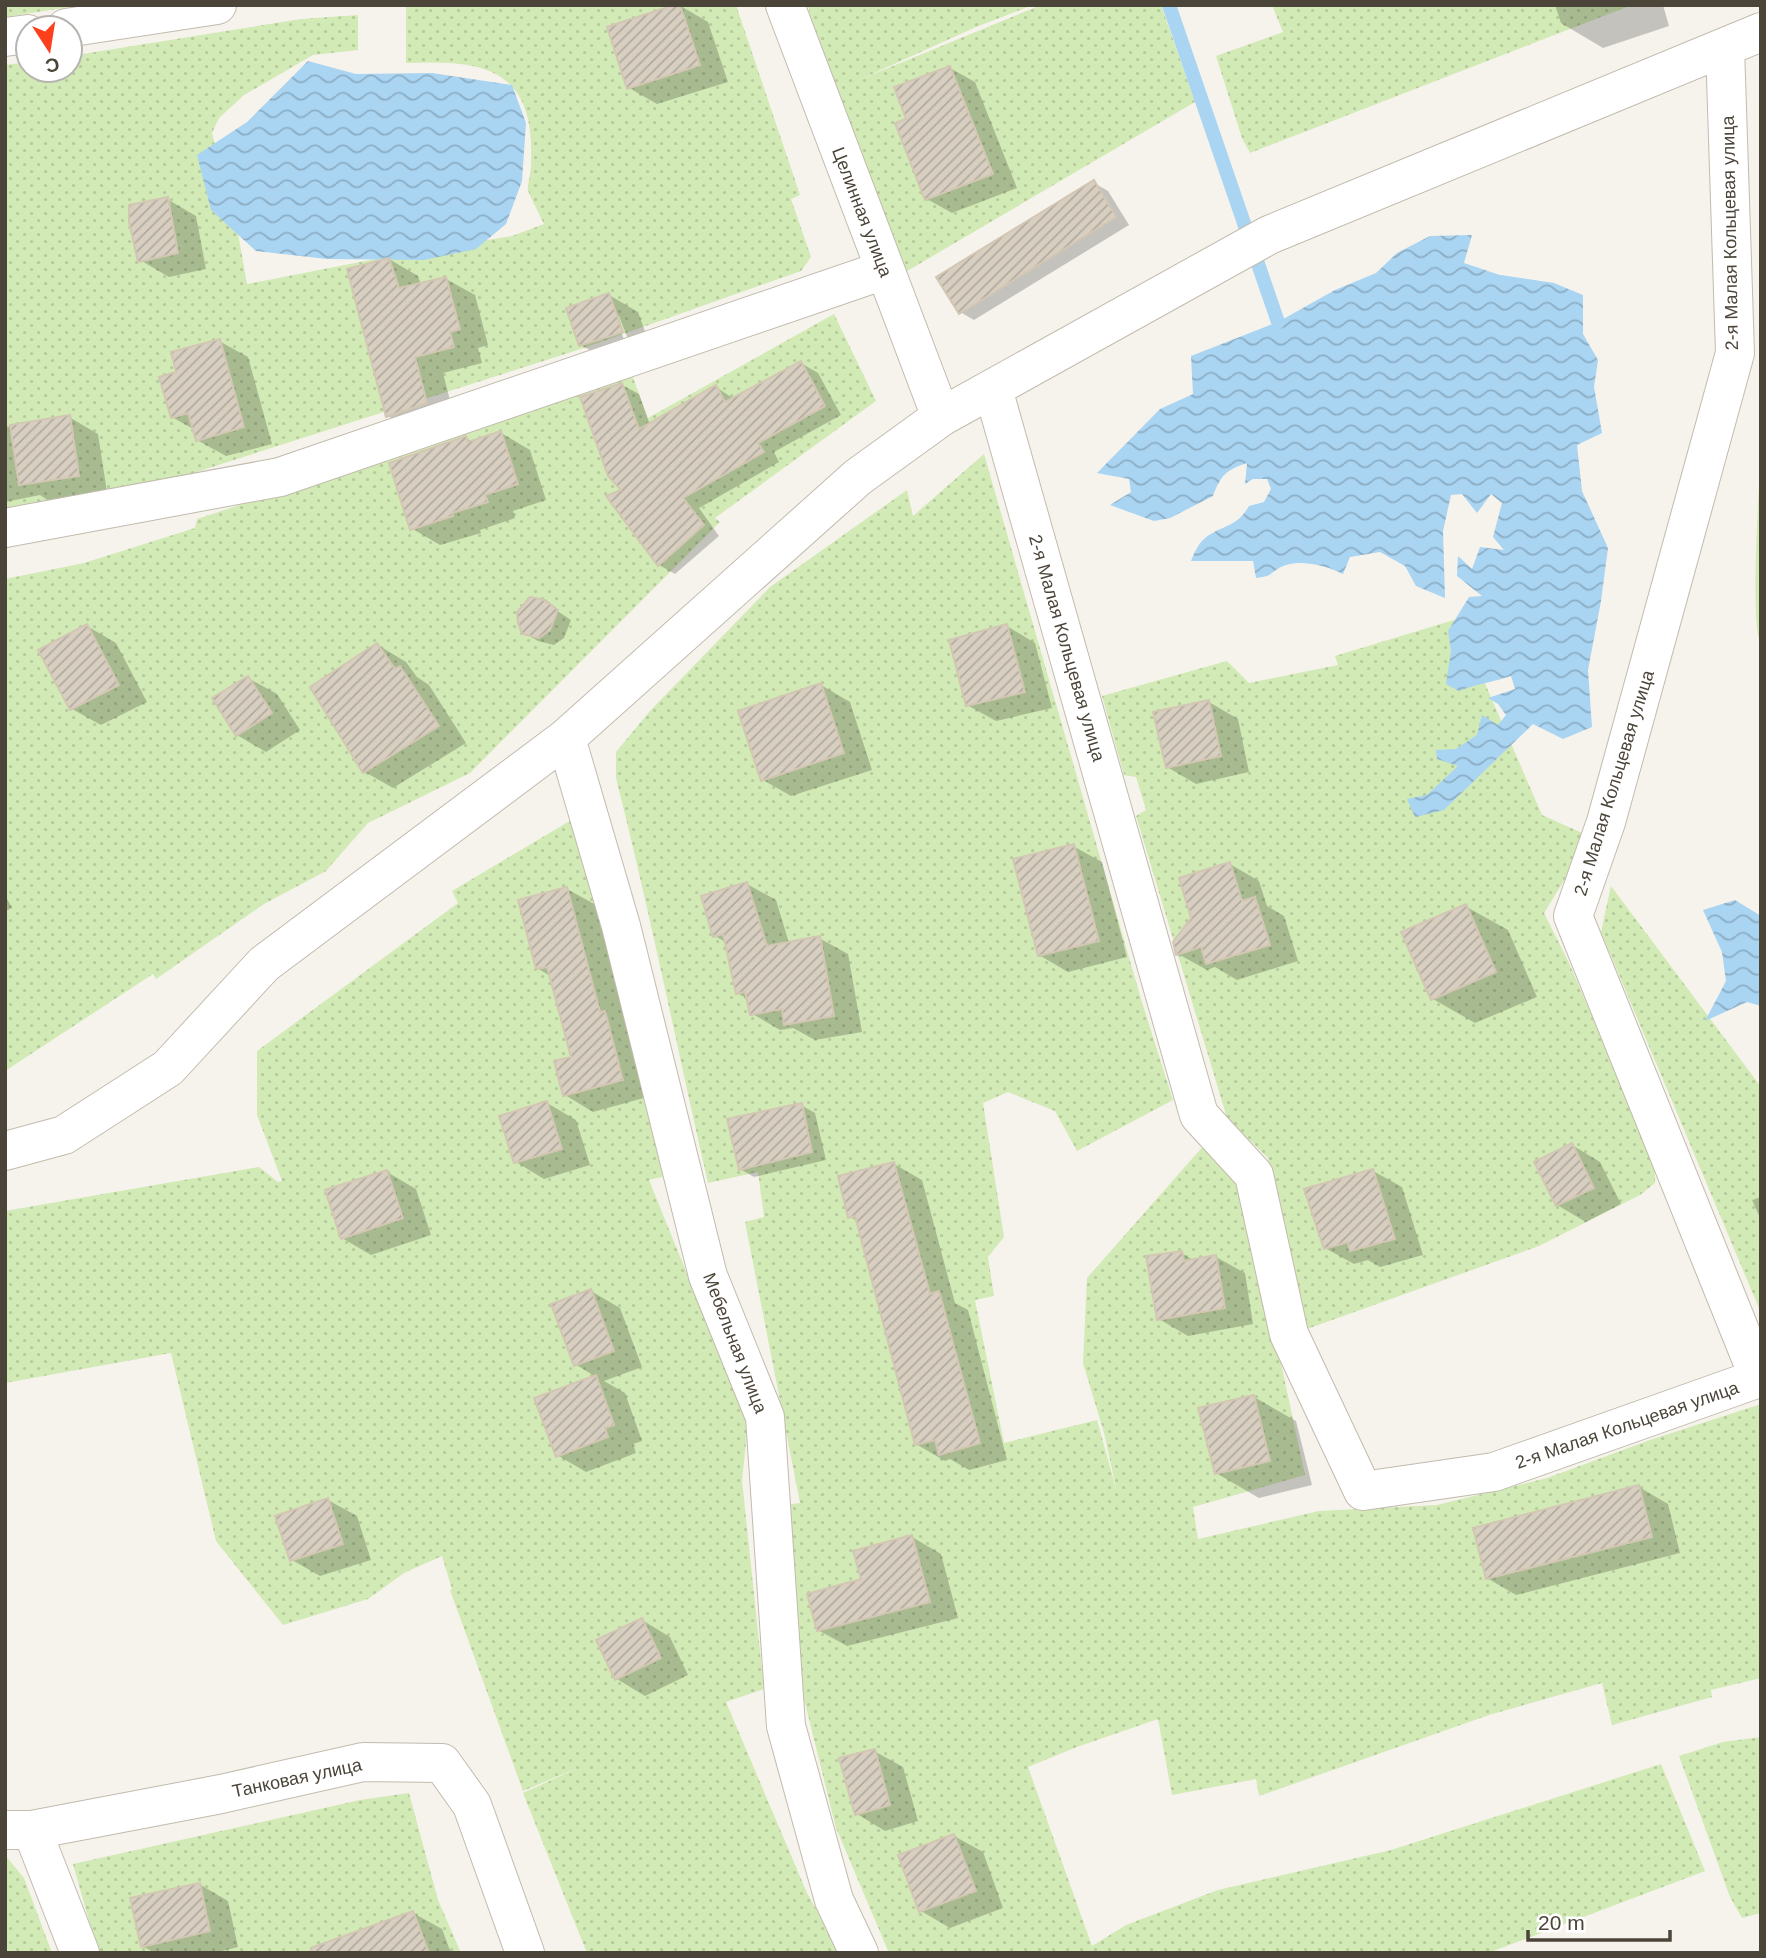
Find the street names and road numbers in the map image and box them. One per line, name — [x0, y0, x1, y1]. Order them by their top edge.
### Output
street label: 2-я Малая Кольцевая улица — [1718, 114, 1742, 351]
street label: Целинная улица — [828, 144, 896, 281]
street label: 2-я Малая Кольцевая улица — [1025, 532, 1109, 765]
street label: 2-я Малая Кольцевая улица — [1570, 667, 1658, 898]
street label: Мебельная улица — [699, 1270, 771, 1417]
street label: 2-я Малая Кольцевая улица — [1513, 1377, 1742, 1473]
street label: Танковая улица — [230, 1754, 365, 1801]

